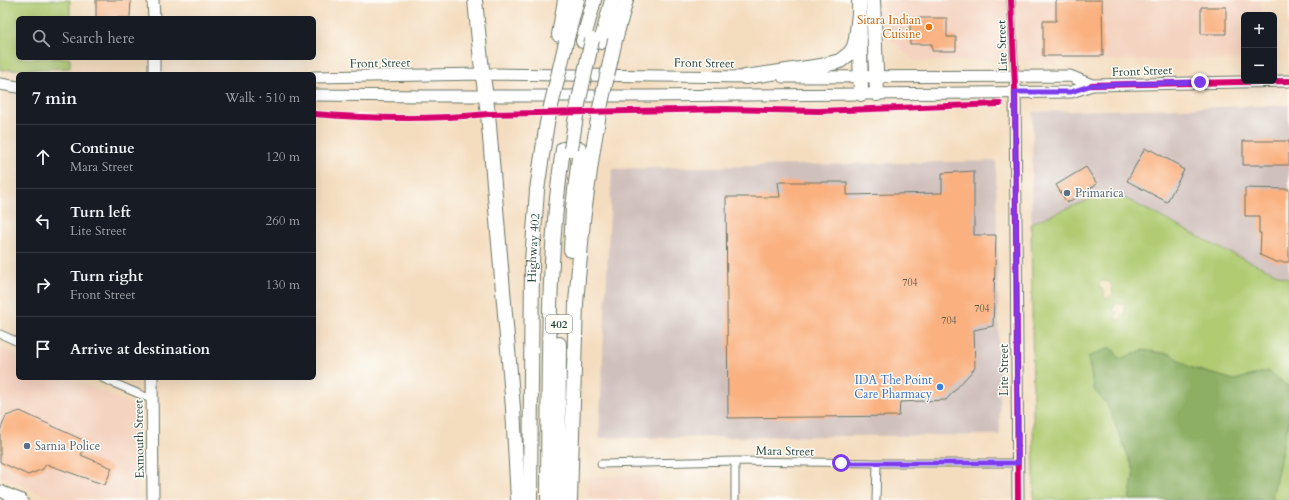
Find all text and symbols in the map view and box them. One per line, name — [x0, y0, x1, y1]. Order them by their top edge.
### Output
place label: Sitara Indian Cuisine — [857, 12, 921, 42]
map controls — [1241, 12, 1277, 84]
button: + — [1241, 12, 1277, 48]
search box — [16, 16, 316, 60]
street label: Lite Street — [993, 20, 1011, 72]
marker: Sitara Indian Cuisine — [924, 22, 934, 32]
icon: search — [30, 27, 52, 49]
text: Search here — [62, 28, 135, 48]
button: − — [1241, 48, 1277, 84]
street label: Front Street — [350, 54, 411, 72]
street label: Front Street — [674, 54, 735, 72]
street label: Front Street — [1112, 62, 1173, 80]
route end — [1191, 73, 1209, 91]
text: 7 min — [32, 87, 77, 110]
text: Walk · 510 m — [225, 89, 300, 107]
text: Continue — [70, 138, 135, 158]
icon: ahead — [32, 146, 54, 168]
text: 120 m — [266, 148, 300, 166]
text: Mara Street — [70, 158, 133, 176]
place label: Primarica — [1075, 185, 1124, 201]
marker: Primarica — [1062, 188, 1072, 198]
text: Turn left — [70, 202, 131, 222]
icon: left — [32, 210, 54, 232]
text: 260 m — [266, 212, 300, 230]
street label: Highway 402 — [524, 213, 543, 283]
text: Lite Street — [70, 222, 126, 240]
text: Turn right — [70, 266, 143, 286]
icon: right — [32, 274, 54, 296]
text: 130 m — [266, 276, 300, 294]
house number: 704 — [902, 276, 918, 290]
text: Front Street — [70, 286, 135, 304]
house number: 704 — [974, 302, 990, 316]
house number: 704 — [941, 314, 957, 328]
road number: 402 — [546, 315, 572, 333]
icon: arrive — [32, 338, 54, 360]
text: Arrive at destination — [70, 339, 210, 359]
street label: Lite Street — [996, 344, 1012, 396]
place label: IDA The Point Care Pharmacy — [854, 372, 933, 402]
marker: IDA The Point Care Pharmacy — [935, 382, 945, 392]
street label: Exmouth Street — [130, 399, 148, 479]
place label: Sarnia Police — [35, 438, 100, 454]
marker: Sarnia Police — [22, 441, 32, 451]
street label: Mara Street — [756, 442, 814, 460]
route start — [832, 454, 850, 472]

